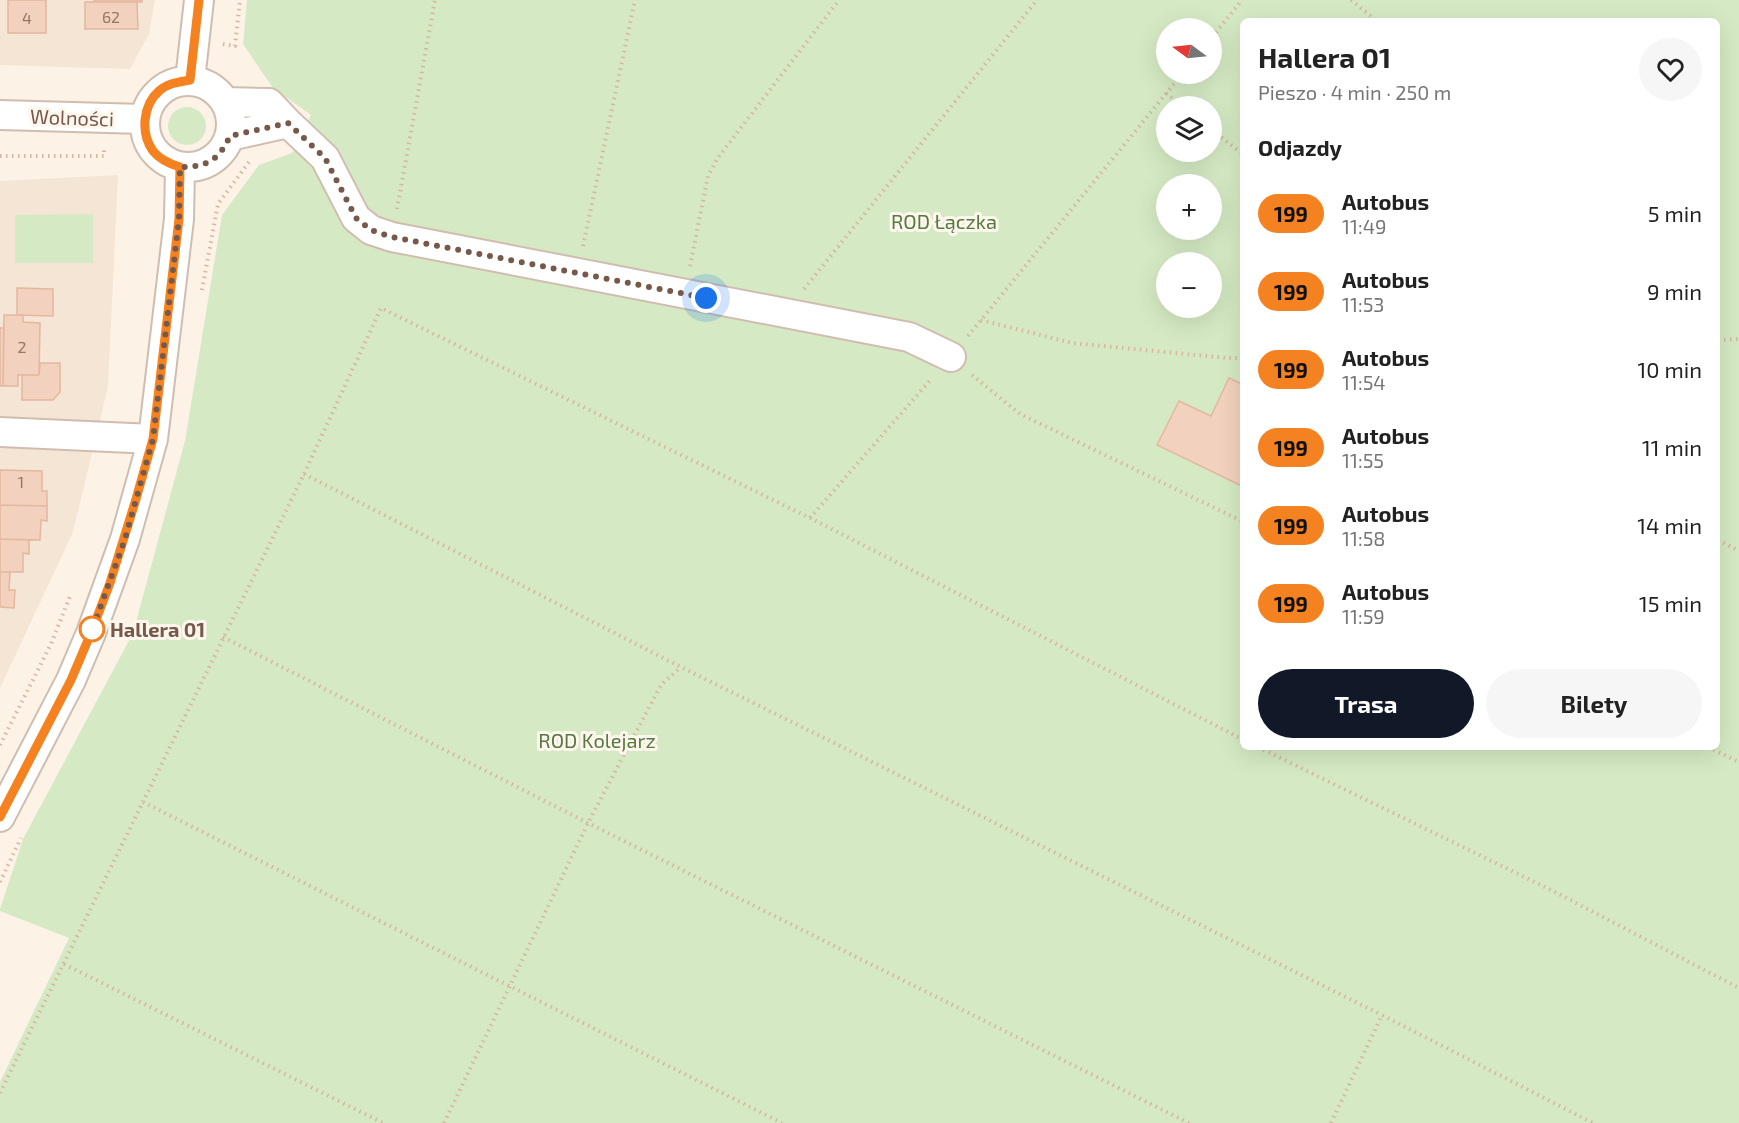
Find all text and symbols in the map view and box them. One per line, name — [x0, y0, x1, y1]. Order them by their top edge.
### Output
house number: 62 — [102, 7, 120, 26]
house number: 4 — [22, 8, 32, 27]
north arrow — [1156, 18, 1222, 84]
map controls — [1156, 18, 1222, 318]
button: heart — [1639, 38, 1702, 101]
text: Hallera 01 — [1258, 40, 1391, 74]
text: Pieszo · 4 min · 250 m — [1258, 80, 1451, 104]
button: layers — [1156, 96, 1222, 162]
street label: Wolności — [30, 104, 114, 130]
text: Odjazdy — [1258, 134, 1342, 160]
button: + — [1156, 174, 1222, 240]
text: Autobus — [1342, 188, 1429, 214]
text: 5 min — [1648, 200, 1702, 226]
text: 199 — [1274, 201, 1308, 226]
park label: ROD Łączka — [891, 209, 997, 233]
text: 11:49 — [1342, 214, 1386, 238]
button: − — [1156, 252, 1222, 318]
text: Autobus — [1342, 266, 1429, 292]
text: 9 min — [1647, 278, 1702, 304]
text: 199 — [1274, 279, 1308, 304]
your location — [691, 283, 721, 313]
text: 11:53 — [1342, 292, 1384, 316]
house number: 2 — [18, 337, 27, 356]
text: Autobus — [1342, 344, 1429, 370]
text: 10 min — [1638, 356, 1702, 382]
text: 199 — [1274, 357, 1308, 382]
text: 11:54 — [1342, 370, 1386, 394]
text: Autobus — [1342, 422, 1429, 448]
text: 11 min — [1642, 434, 1702, 460]
text: 199 — [1274, 435, 1308, 460]
text: 11:55 — [1342, 448, 1384, 472]
house number: 1 — [18, 472, 24, 491]
text: Autobus — [1342, 500, 1429, 526]
text: 14 min — [1637, 512, 1702, 538]
text: 199 — [1274, 513, 1308, 538]
text: 11:58 — [1342, 526, 1386, 550]
text: Autobus — [1342, 578, 1429, 604]
text: 15 min — [1639, 590, 1702, 616]
text: 199 — [1274, 591, 1308, 616]
text: 11:59 — [1342, 604, 1385, 628]
marker: Hallera 01 — [79, 616, 105, 642]
place label: Hallera 01 — [110, 617, 205, 641]
button: Trasa — [1258, 669, 1474, 738]
button: Bilety — [1486, 669, 1702, 738]
park label: ROD Kolejarz — [538, 728, 656, 752]

